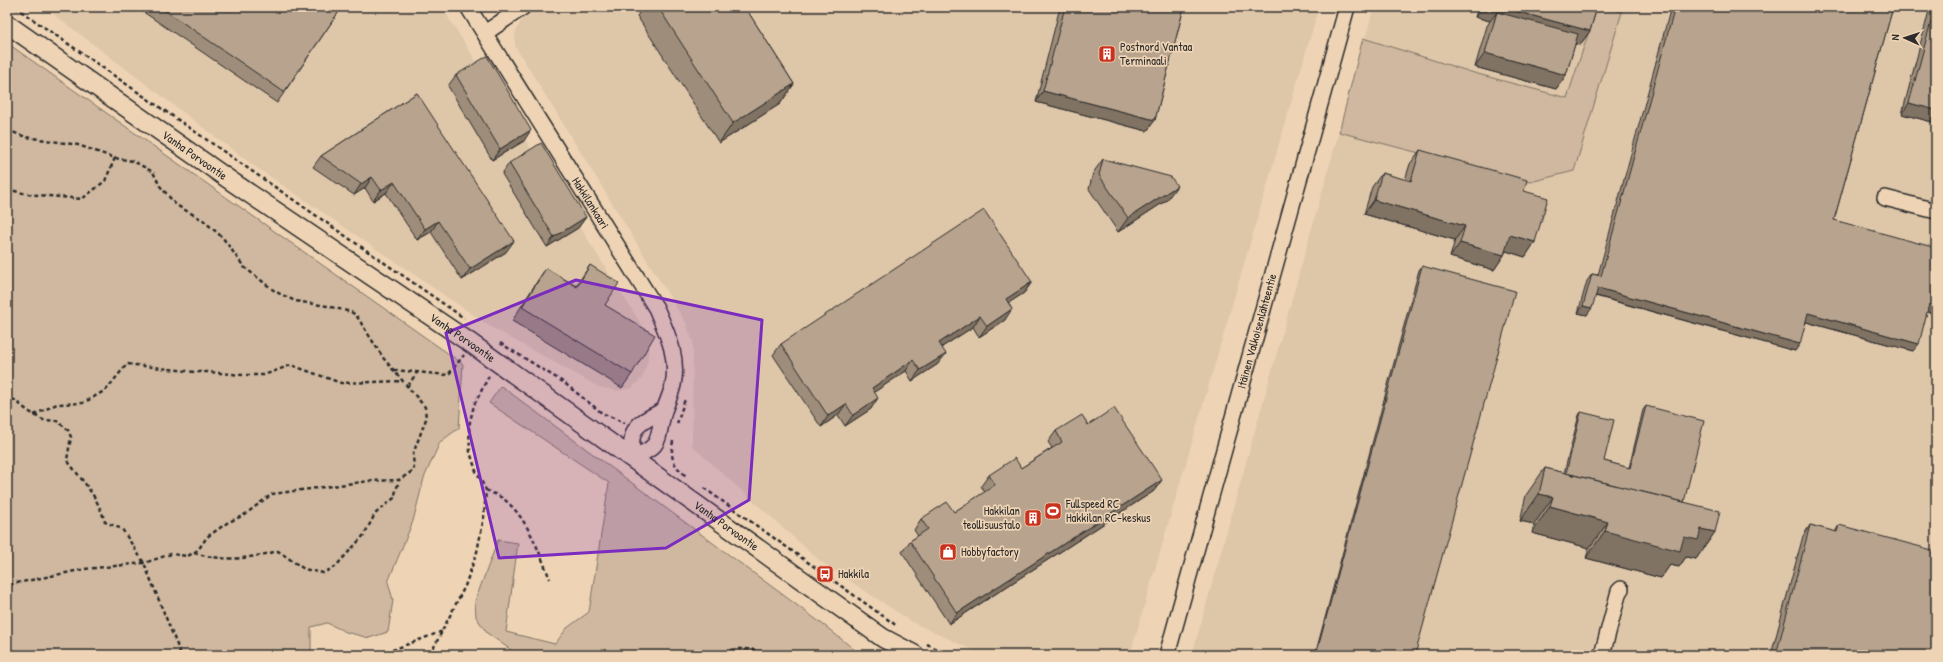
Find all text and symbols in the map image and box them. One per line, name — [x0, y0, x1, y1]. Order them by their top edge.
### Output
north arrow — [1885, 18, 1925, 58]
text: N — [1888, 34, 1902, 41]
place label: Postnord Vantaa Terminaali — [1120, 38, 1192, 69]
building icon: Postnord Vantaa Terminaali — [1097, 44, 1117, 64]
street label: Vanha Porvoontie — [159, 126, 231, 184]
street label: Hakkilankaari — [568, 174, 613, 232]
street label: Itäinen Valkoisenlähteentie — [1232, 272, 1281, 391]
street label: Vanha Porvoontie — [426, 309, 499, 366]
place label: Fullspeed RC Hakkilan RC-keskus — [1065, 495, 1151, 526]
street label: Vanha Porvoontie — [691, 496, 763, 555]
sports icon: Fullspeed RC Hakkilan RC-keskus — [1043, 501, 1063, 521]
place label: Hakkilan teollisuustalo — [963, 502, 1020, 533]
building icon: Hakkilan teollisuustalo — [1023, 508, 1043, 528]
shop icon: Hobbyfactory — [938, 542, 958, 562]
place label: Hobbyfactory — [961, 543, 1019, 560]
bus stop icon: Hakkila — [815, 564, 835, 584]
place label: Hakkila — [838, 565, 869, 582]

